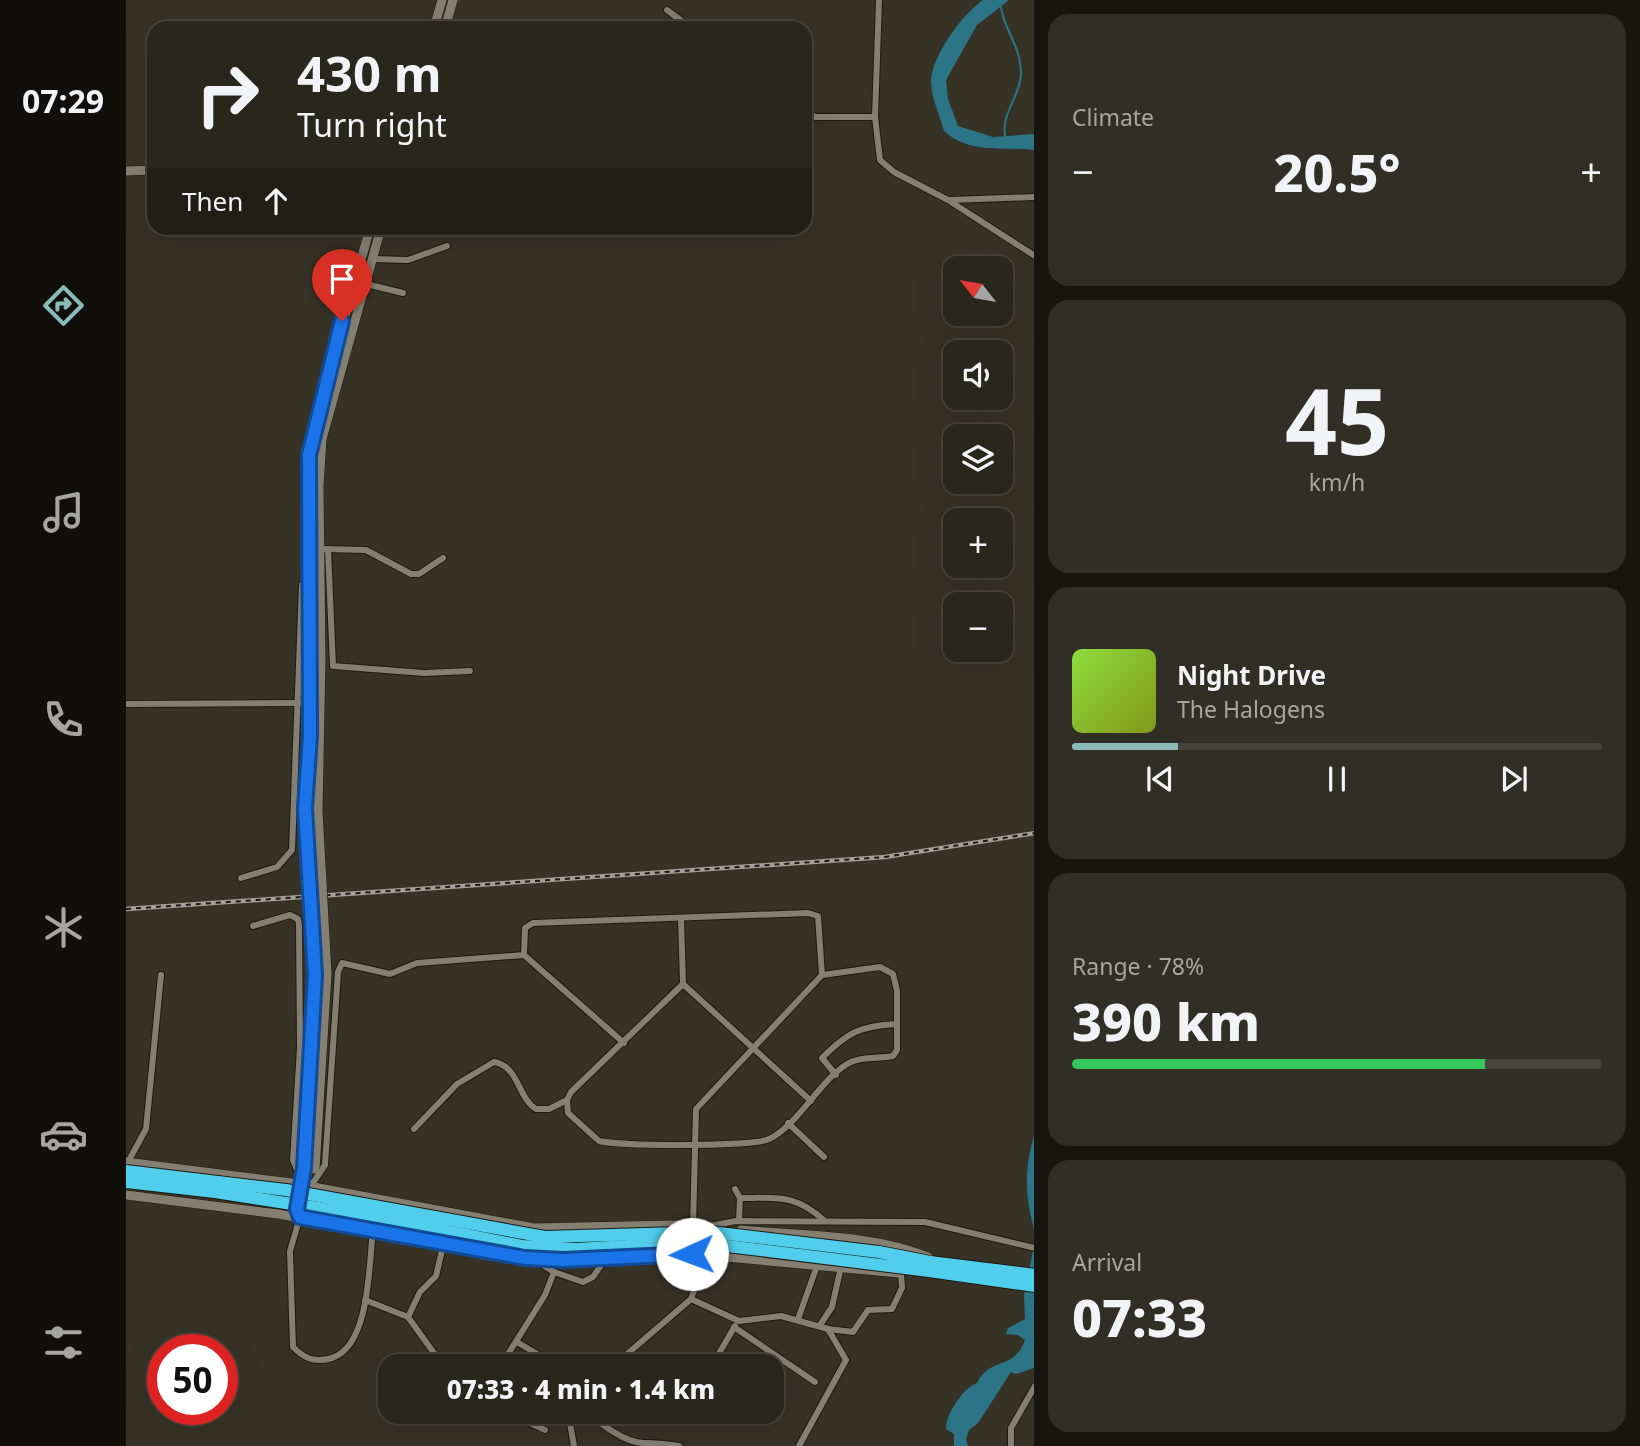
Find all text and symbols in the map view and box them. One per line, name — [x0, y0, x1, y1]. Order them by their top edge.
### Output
text: 430 m — [297, 40, 442, 106]
icon: right — [182, 49, 273, 140]
text: 07:29 — [22, 79, 104, 122]
text: Climate — [1072, 101, 1154, 133]
text: Turn right — [297, 103, 447, 146]
text: 20.5° — [1274, 136, 1400, 207]
text: − — [1072, 145, 1094, 197]
text: + — [1580, 145, 1602, 197]
icon: ahead — [257, 182, 295, 220]
text: Then — [182, 183, 243, 219]
pin — [312, 249, 372, 321]
north arrow — [943, 256, 1013, 326]
map controls — [943, 256, 1013, 662]
icon: arrive — [323, 260, 361, 298]
icon: directions — [39, 281, 88, 330]
button: sound — [943, 340, 1013, 410]
text: 45 — [1285, 358, 1389, 482]
button: layers — [943, 424, 1013, 494]
text: km/h — [1309, 466, 1365, 498]
icon: music — [39, 488, 88, 537]
button: + — [943, 508, 1013, 578]
button: − — [943, 592, 1013, 662]
text: Night Drive — [1177, 657, 1326, 693]
text: The Halogens — [1177, 693, 1325, 725]
icon: phone — [39, 695, 88, 744]
icon: previous — [1141, 760, 1179, 798]
icon: pause — [1318, 760, 1356, 798]
icon: next — [1495, 760, 1533, 798]
icon: climate — [39, 903, 88, 952]
text: Range · 78% — [1072, 950, 1204, 982]
text: 390 km — [1072, 985, 1260, 1056]
icon: car — [39, 1110, 88, 1159]
position arrow — [655, 1217, 729, 1291]
text: Arrival — [1072, 1246, 1142, 1278]
text: 07:33 — [1072, 1281, 1207, 1352]
icon: filters — [39, 1318, 88, 1367]
speed limit sign: 50 — [147, 1334, 238, 1425]
text: 07:33 · 4 min · 1.4 km — [447, 1371, 715, 1407]

